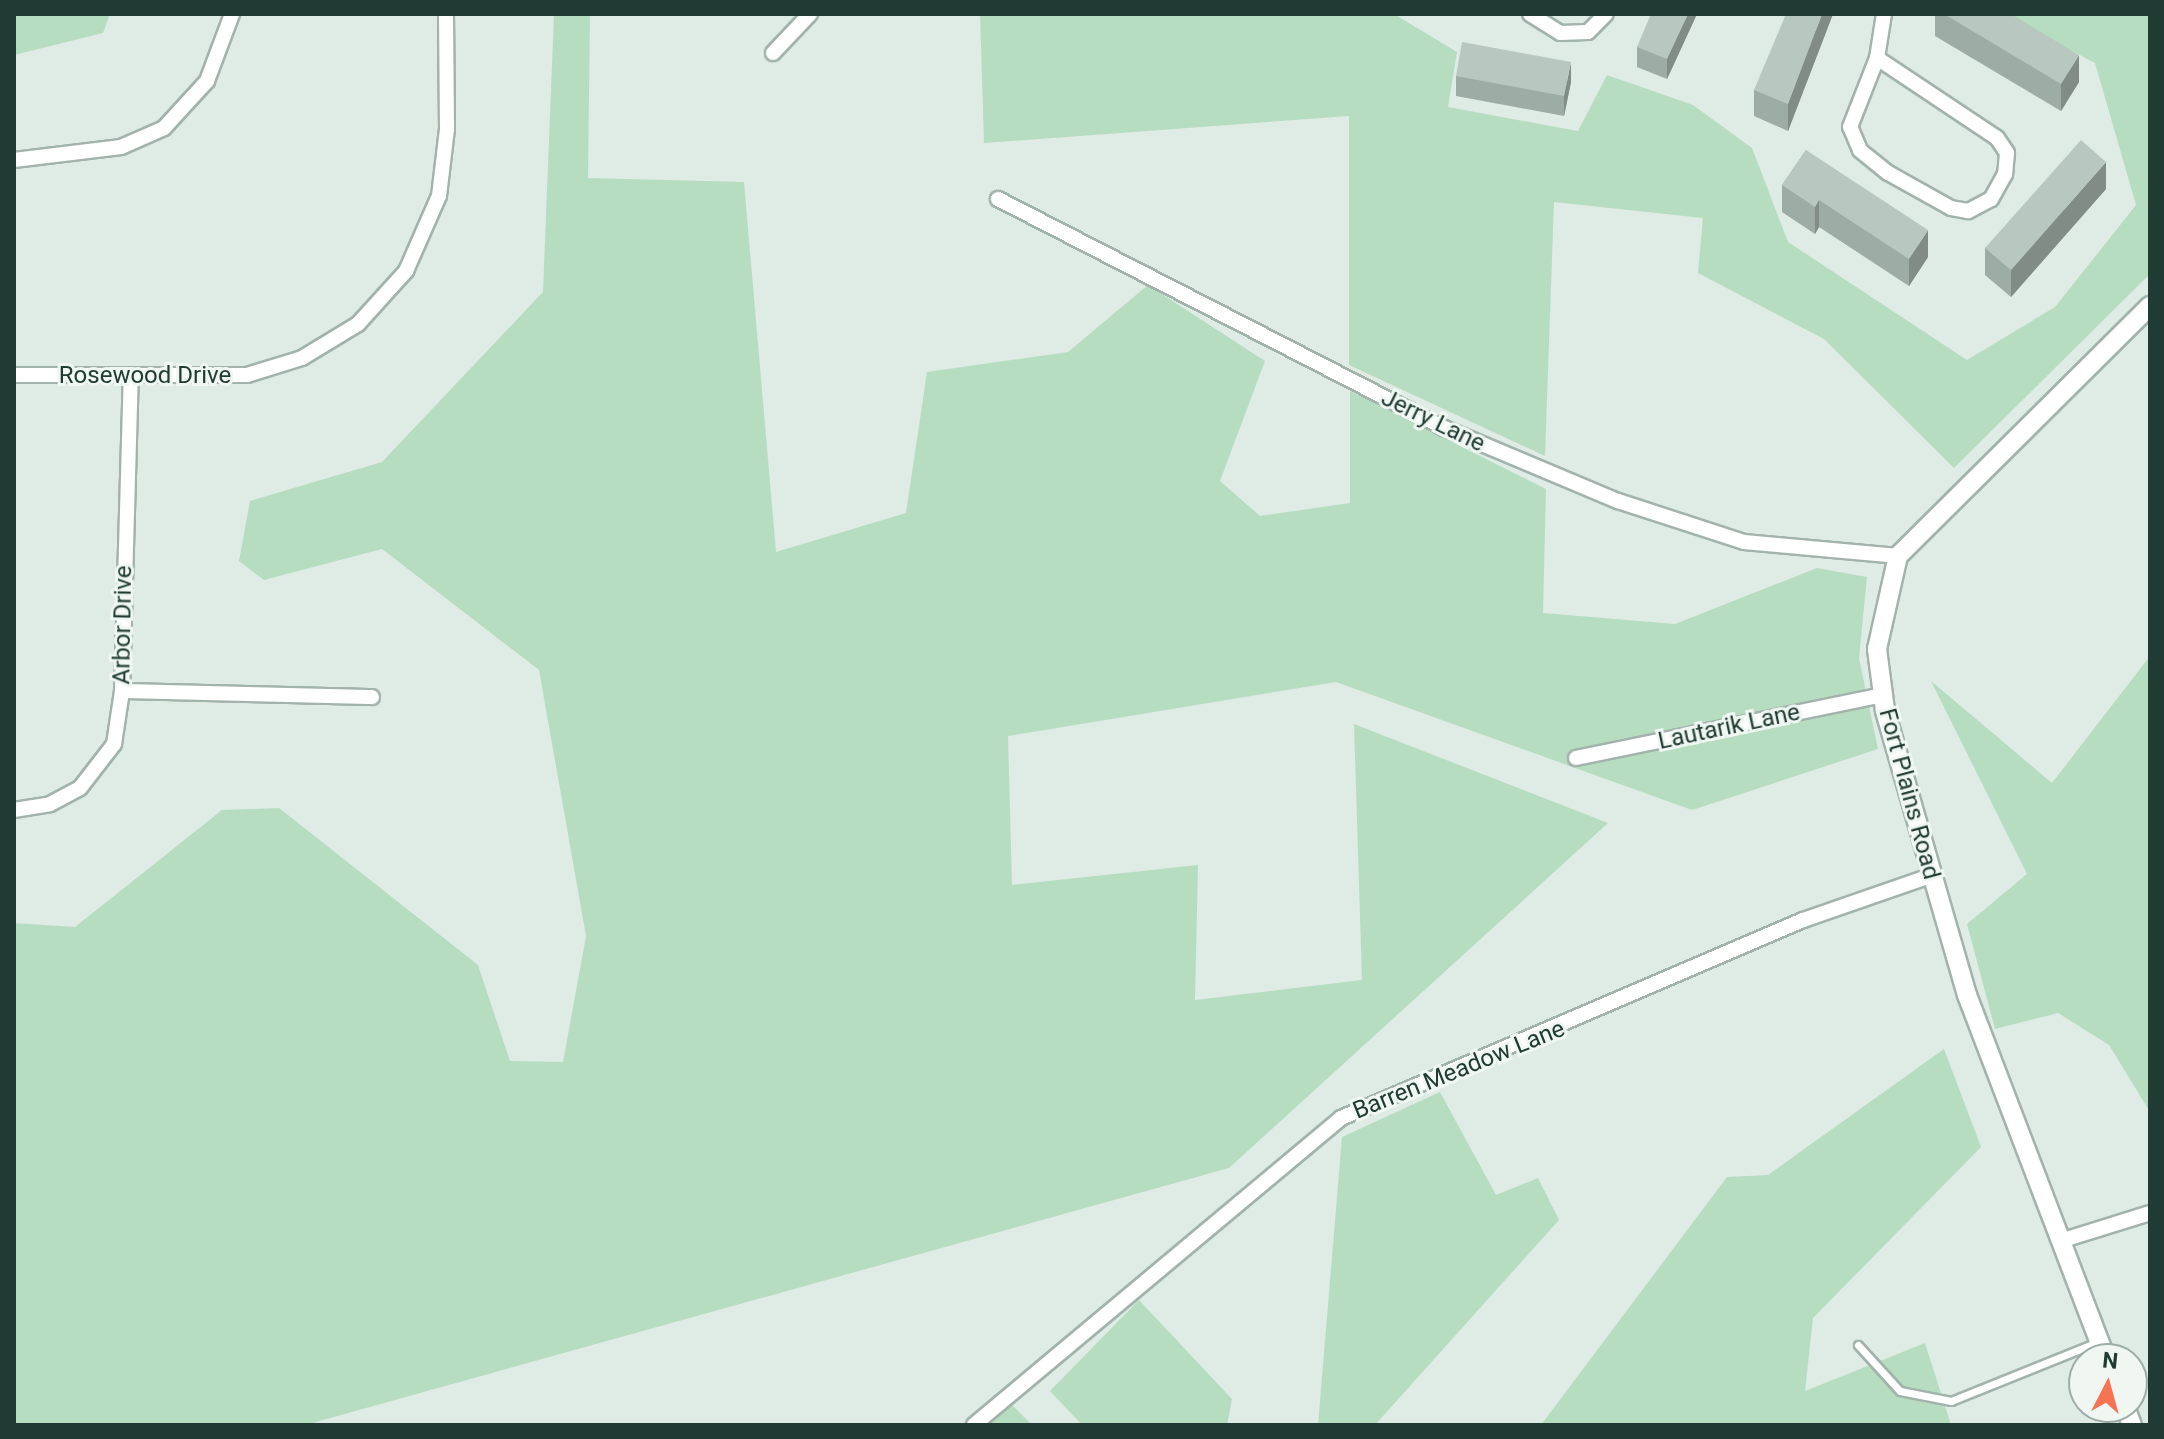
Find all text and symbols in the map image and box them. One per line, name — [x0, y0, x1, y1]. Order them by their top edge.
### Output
street label: Rosewood Drive — [59, 362, 231, 390]
street label: Jerry Lane — [1376, 384, 1490, 458]
street label: Arbor Drive — [108, 565, 138, 685]
street label: Lautarik Lane — [1655, 698, 1803, 756]
street label: Fort Plains Road — [1872, 705, 1946, 883]
street label: Barren Meadow Lane — [1349, 1014, 1569, 1126]
north arrow — [2068, 1343, 2148, 1423]
text: N — [2101, 1347, 2119, 1374]

